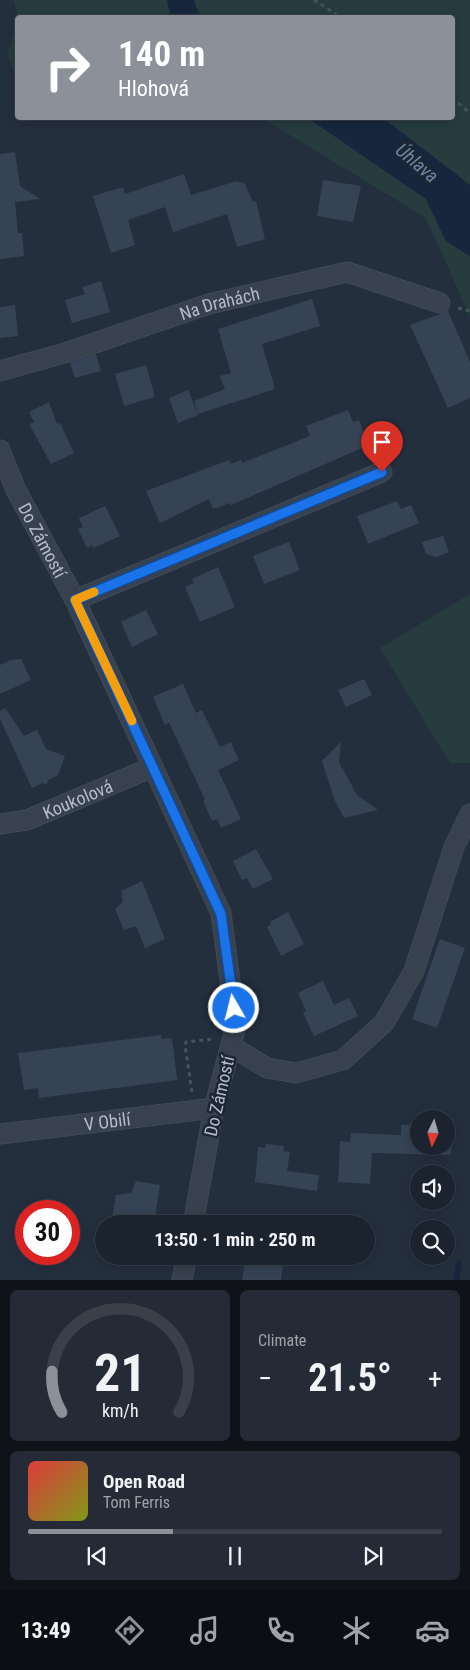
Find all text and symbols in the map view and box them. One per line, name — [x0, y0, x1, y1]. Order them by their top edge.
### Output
text: 140 m — [118, 34, 205, 75]
icon: right — [35, 35, 100, 100]
text: Hlohová — [118, 76, 189, 101]
water label: Úhlava — [391, 139, 443, 187]
street label: Na Drahách — [177, 282, 262, 324]
pin — [361, 421, 403, 472]
icon: arrive — [368, 428, 396, 456]
street label: Do Zámostí — [14, 499, 72, 582]
street label: Koukolová — [39, 775, 115, 823]
position arrow — [207, 981, 259, 1033]
street label: Do Zámostí — [200, 1053, 239, 1138]
street label: V Obilí — [83, 1108, 132, 1134]
north arrow — [410, 1110, 455, 1155]
map controls — [410, 1110, 455, 1265]
button: sound — [410, 1165, 455, 1210]
speed limit sign: 30 — [15, 1200, 80, 1265]
button: search — [410, 1220, 455, 1265]
text: 13:50 · 1 min · 250 m — [154, 1228, 316, 1251]
text: Climate — [258, 1331, 306, 1350]
text: 21 — [94, 1343, 146, 1404]
text: 21.5° — [308, 1356, 392, 1400]
text: − — [258, 1362, 272, 1395]
text: + — [428, 1362, 442, 1395]
text: km/h — [102, 1400, 138, 1421]
text: Open Road — [103, 1470, 185, 1493]
text: Tom Ferris — [103, 1493, 170, 1512]
icon: previous — [83, 1542, 111, 1570]
icon: pause — [221, 1542, 249, 1570]
icon: next — [359, 1542, 387, 1570]
icon: directions — [112, 1613, 147, 1648]
icon: music — [187, 1613, 222, 1648]
icon: phone — [263, 1613, 298, 1648]
icon: climate — [339, 1613, 374, 1648]
icon: car — [415, 1613, 450, 1648]
text: 13:49 — [20, 1618, 71, 1643]

